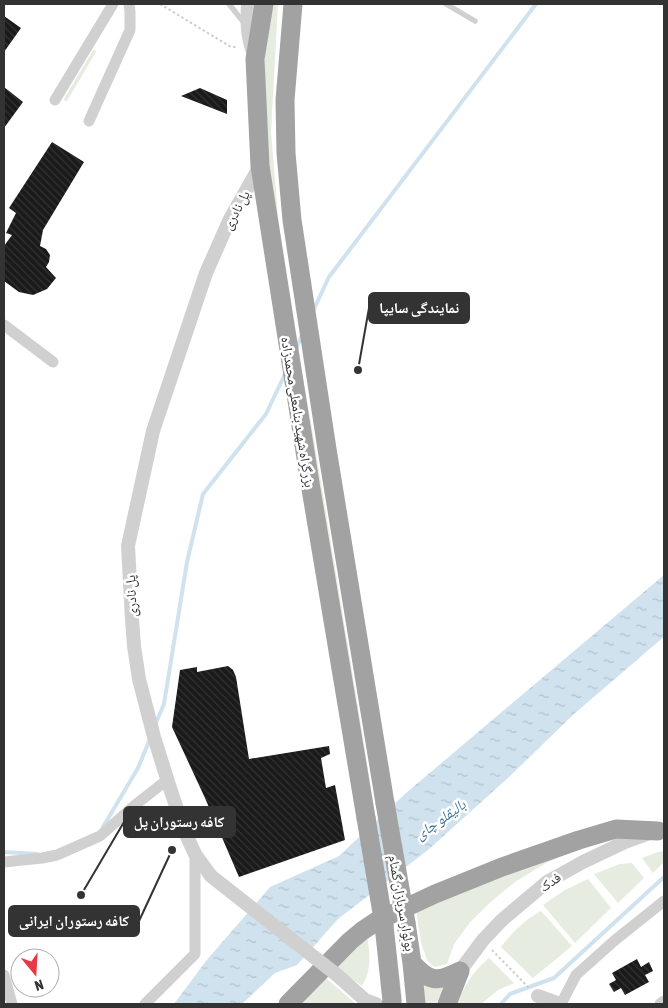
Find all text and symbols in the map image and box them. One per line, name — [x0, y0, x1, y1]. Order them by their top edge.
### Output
street label: پل نادری — [219, 187, 254, 233]
callout: نمایندگی سایپا — [369, 293, 469, 323]
text: نمایندگی سایپا — [379, 299, 459, 317]
street label: بزرگراه شهید بنامعلی محمدزاده — [277, 335, 318, 489]
street label: پل نادری — [122, 574, 141, 618]
water label: بالیقلو چای — [412, 795, 470, 843]
callout: کافه رستوران پل — [124, 807, 235, 837]
text: کافه رستوران پل — [134, 813, 225, 831]
street label: بولوار سربازان گمنام — [384, 853, 418, 953]
street label: فدک — [536, 869, 564, 895]
callout: کافه رستوران ایرانی — [9, 906, 139, 936]
text: کافه رستوران ایرانی — [19, 912, 130, 930]
north arrow — [10, 948, 60, 998]
text: N — [33, 976, 45, 994]

